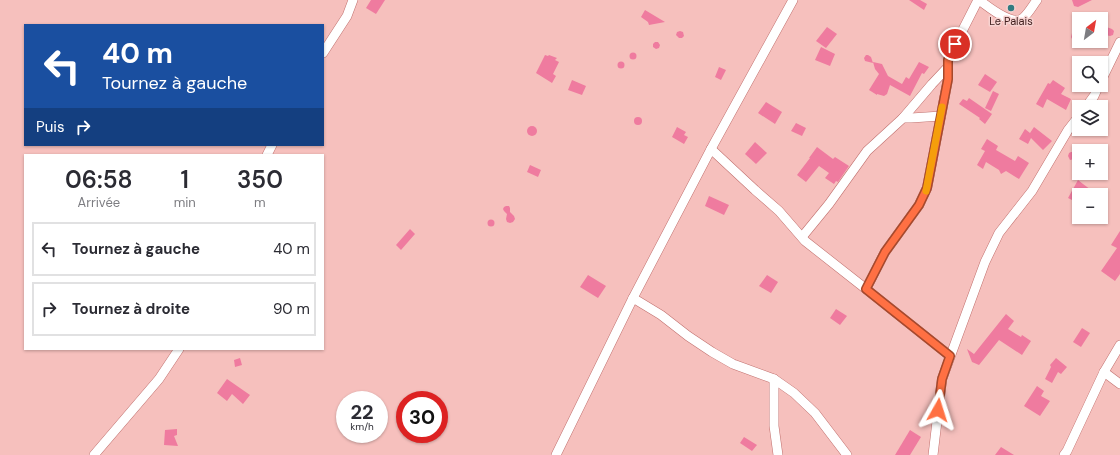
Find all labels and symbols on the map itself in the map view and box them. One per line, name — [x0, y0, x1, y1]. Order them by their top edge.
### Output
marker: Le Palais — [1006, 3, 1016, 13]
north arrow — [1072, 12, 1108, 48]
place label: Le Palais — [989, 14, 1033, 28]
pin — [938, 27, 972, 61]
position arrow — [917, 389, 959, 431]
speed limit sign: 30 — [396, 391, 448, 443]

